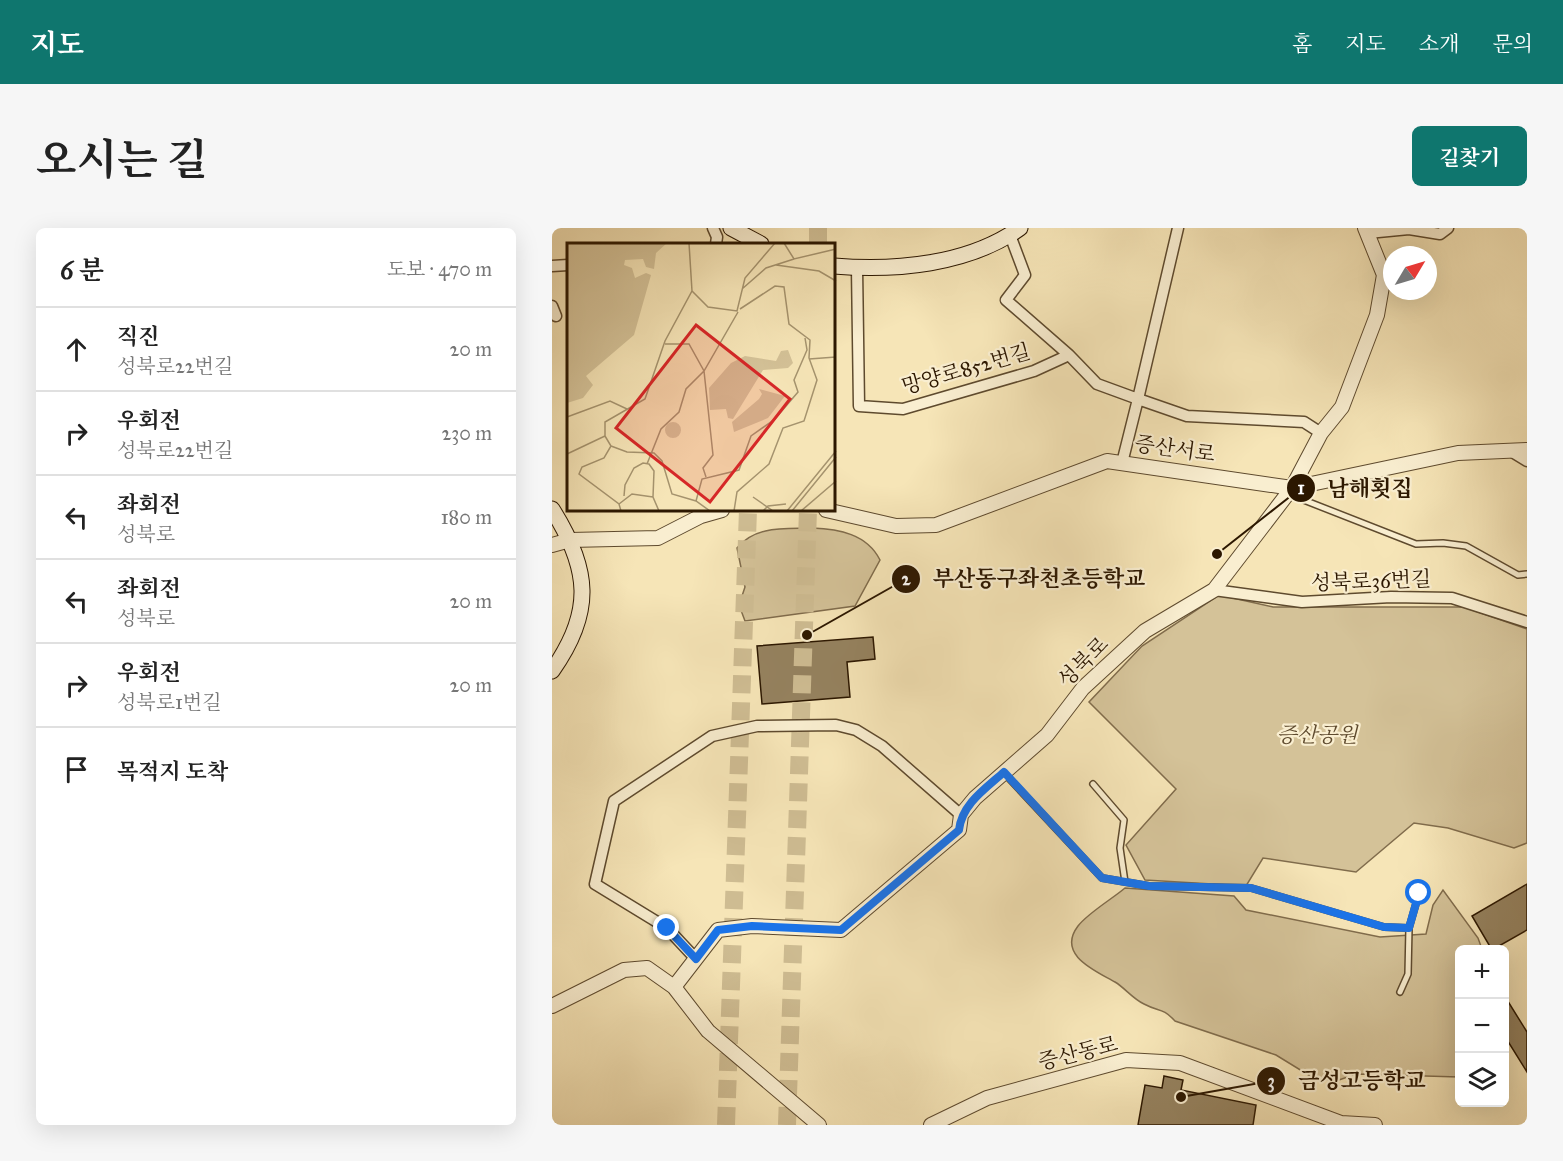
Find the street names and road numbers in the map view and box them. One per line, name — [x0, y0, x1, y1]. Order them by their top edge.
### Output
street label: 망양로852번길 — [899, 338, 1033, 400]
street label: 증산서로 — [1133, 430, 1217, 468]
street label: 성북로36번길 — [1310, 566, 1432, 596]
street label: 성북로 — [1052, 631, 1114, 693]
street label: 증산동로 — [1035, 1031, 1121, 1075]

